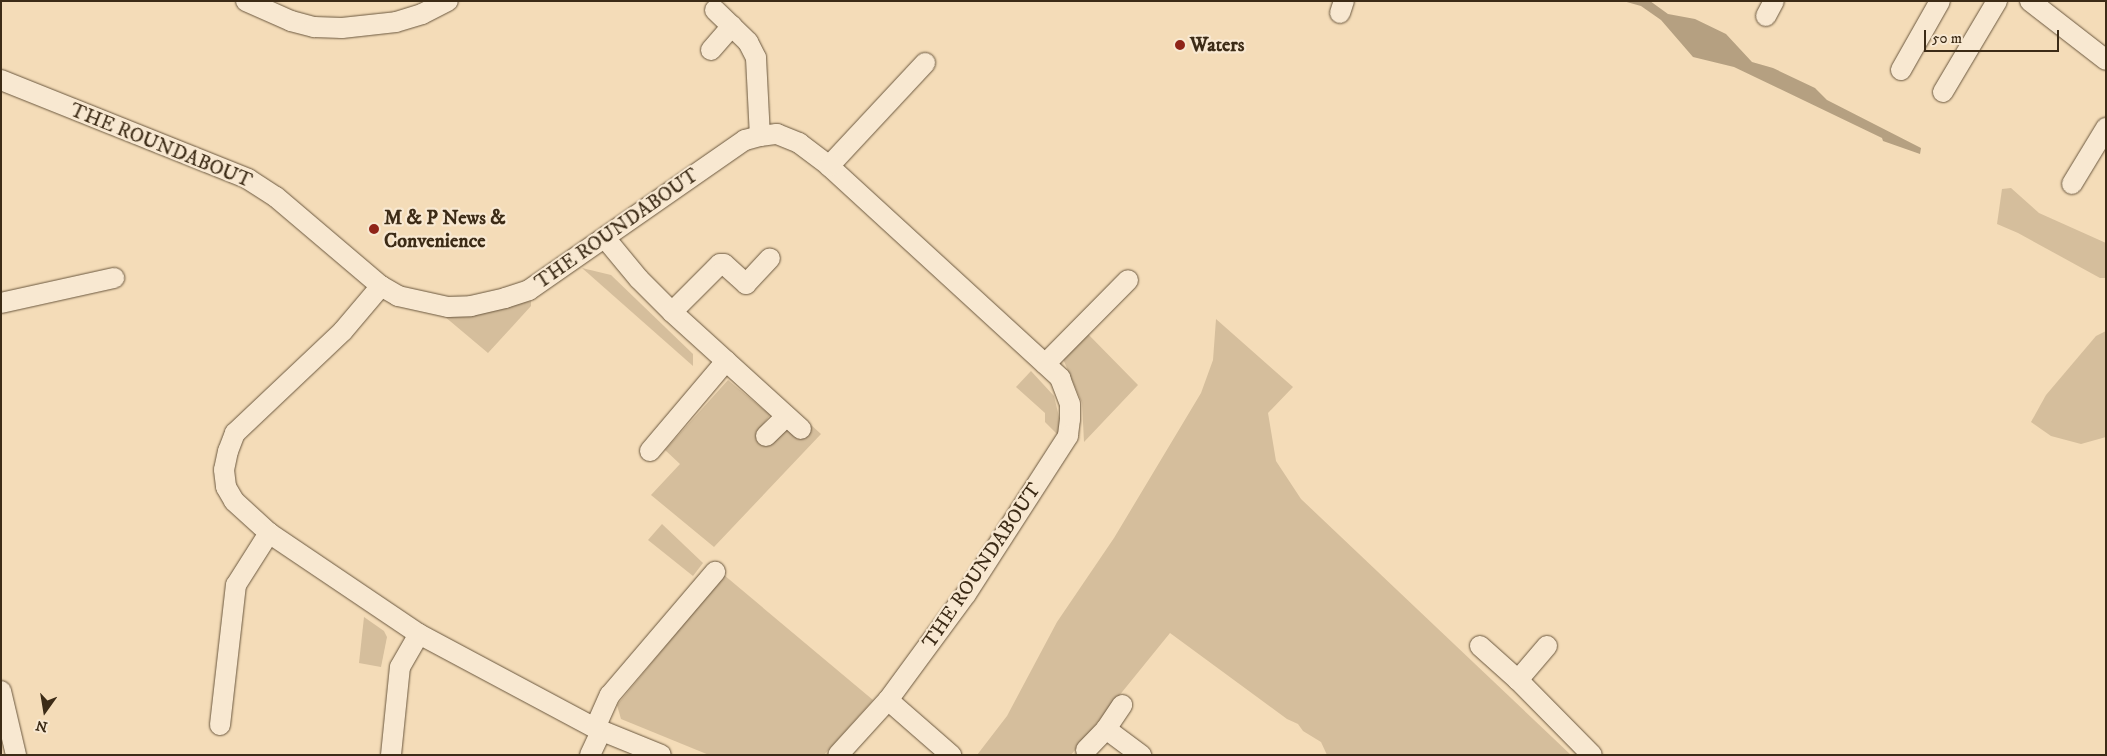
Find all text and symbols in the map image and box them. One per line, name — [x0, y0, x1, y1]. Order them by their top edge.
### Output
scale bar — [1927, 20, 2062, 52]
text: 50 m — [1932, 29, 1962, 48]
place label: Waters — [1190, 33, 1244, 57]
marker: Waters — [1174, 39, 1186, 51]
street label: THE ROUNDABOUT — [66, 98, 256, 194]
street label: THE ROUNDABOUT — [531, 163, 703, 295]
place label: M & P News & Convenience — [384, 206, 506, 253]
marker: M & P News & Convenience — [368, 223, 380, 235]
street label: THE ROUNDABOUT — [918, 479, 1046, 653]
north arrow — [20, 686, 70, 736]
text: N — [34, 716, 49, 736]

